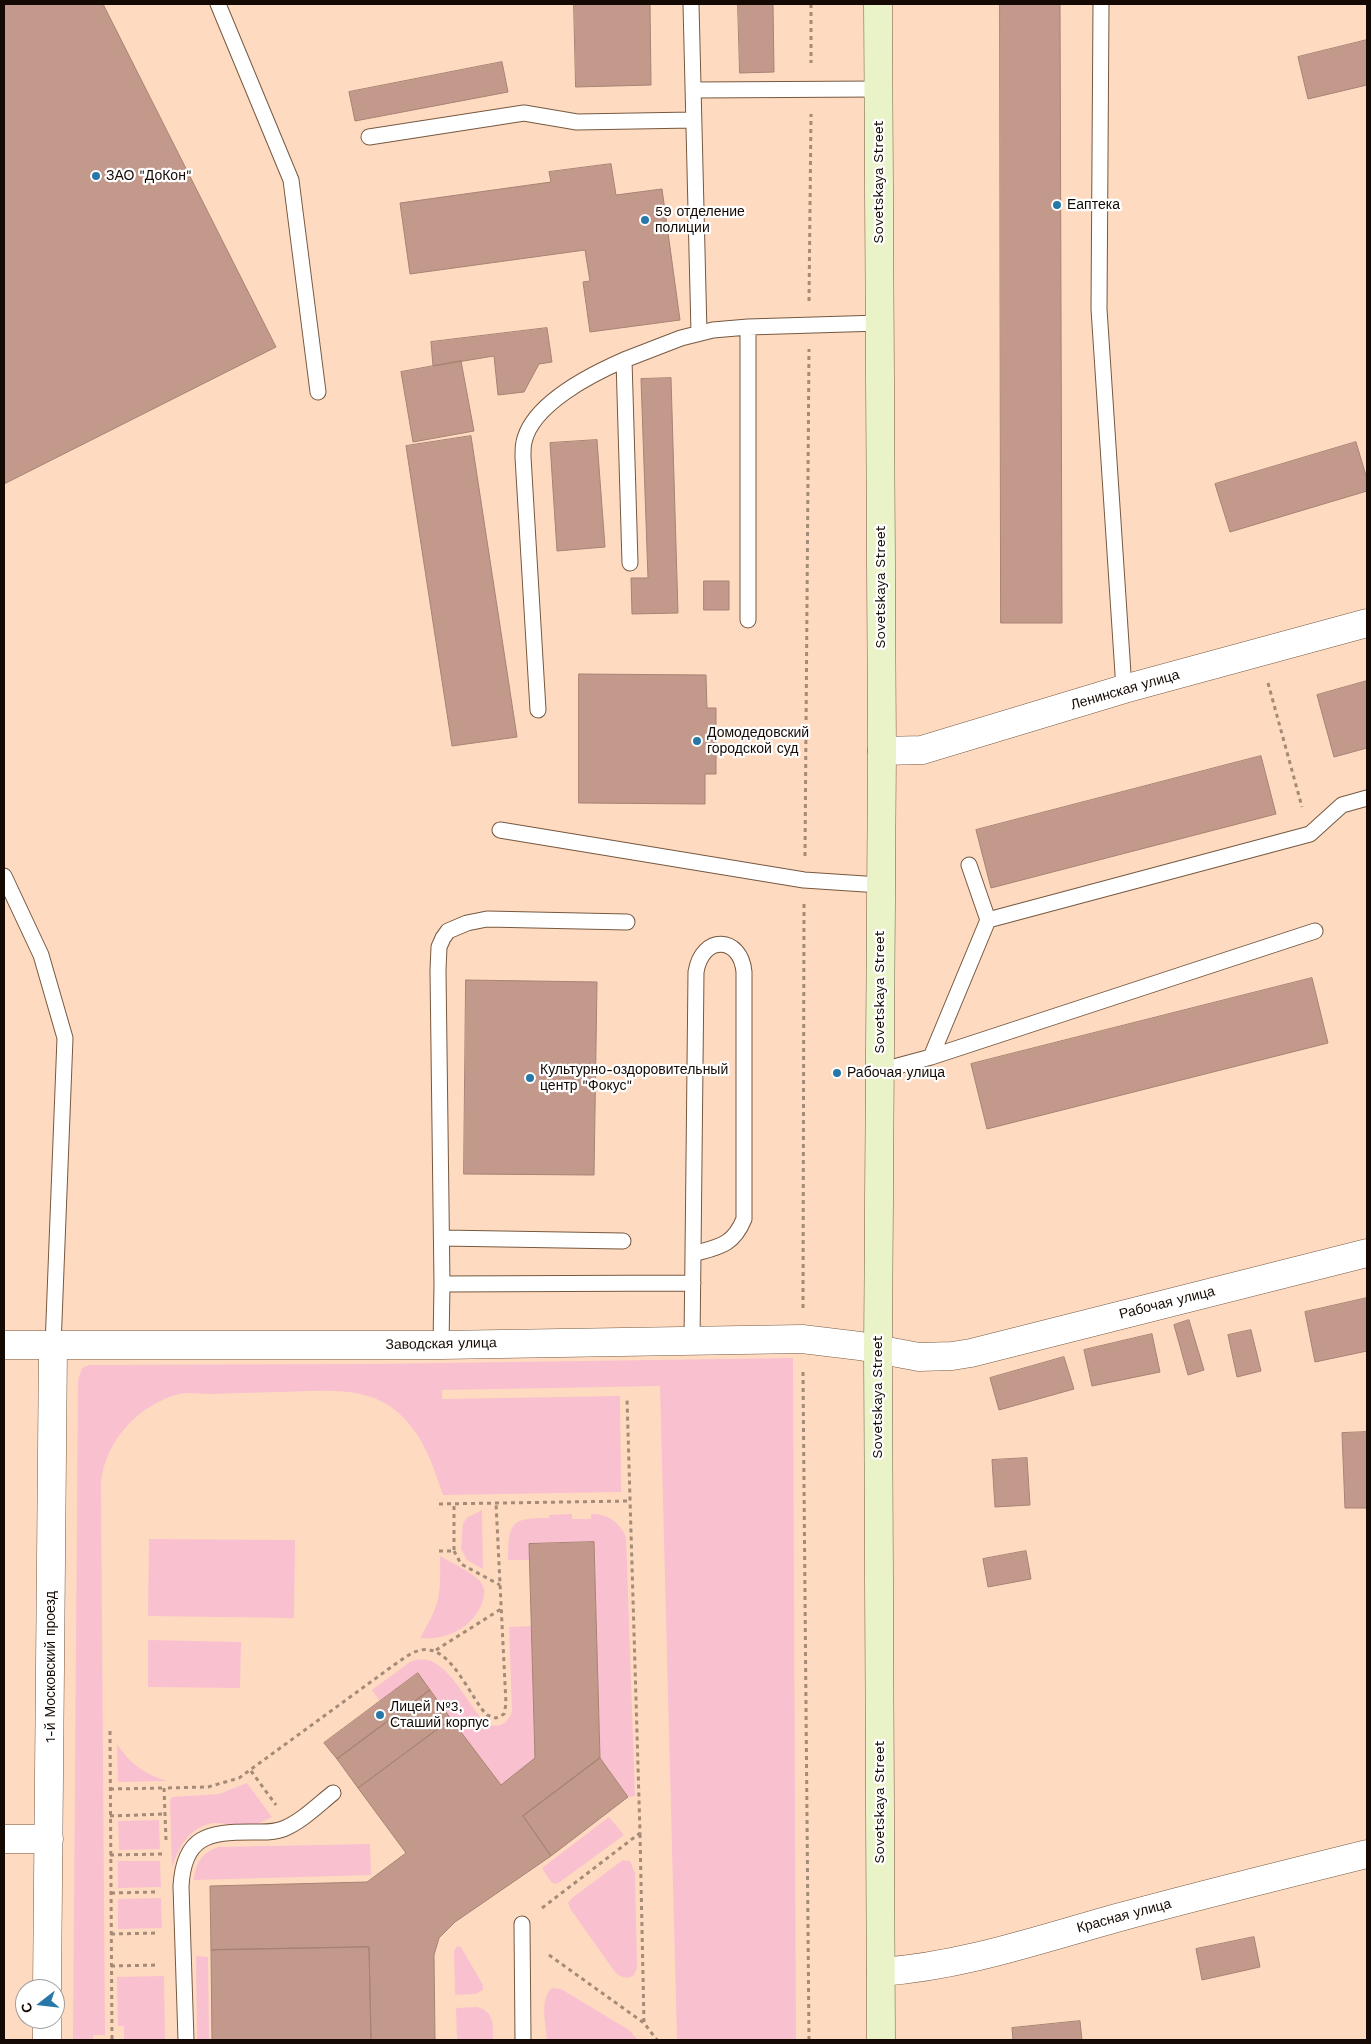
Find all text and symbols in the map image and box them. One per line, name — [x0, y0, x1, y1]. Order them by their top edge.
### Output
street label: Sovetskaya Street — [871, 121, 887, 243]
place label: ЗАО "ДоКон" — [106, 168, 192, 184]
marker: ЗАО "ДоКон" — [90, 170, 102, 182]
place label: Еаптека — [1067, 197, 1120, 213]
marker: Еаптека — [1051, 199, 1063, 211]
place label: 59 отделение полиции — [655, 204, 745, 236]
marker: 59 отделение полиции — [639, 214, 651, 226]
street label: Sovetskaya Street — [873, 526, 889, 648]
street label: Ленинская улица — [1069, 666, 1181, 714]
place label: Домодедовский городской суд — [707, 725, 809, 758]
marker: Домодедовский городской суд — [691, 735, 703, 747]
street label: Sovetskaya Street — [872, 931, 888, 1053]
place label: Культурно-оздоровительный центр "Фокус" — [540, 1062, 728, 1094]
place label: Рабочая улица — [847, 1065, 945, 1081]
marker: Рабочая улица — [831, 1067, 843, 1079]
marker: Культурно-оздоровительный центр "Фокус" — [524, 1072, 536, 1084]
street label: Рабочая улица — [1117, 1283, 1217, 1323]
street label: Заводская улица — [385, 1335, 497, 1353]
street label: Sovetskaya Street — [870, 1336, 886, 1458]
street label: 1-й Московский проезд — [43, 1591, 59, 1743]
place label: Лицей №3, Сташий корпус — [390, 1699, 489, 1731]
marker: Лицей №3, Сташий корпус — [374, 1709, 386, 1721]
street label: Sovetskaya Street — [872, 1741, 888, 1863]
street label: Красная улица — [1075, 1895, 1173, 1937]
north arrow — [15, 1979, 65, 2029]
text: С — [17, 2001, 36, 2015]

